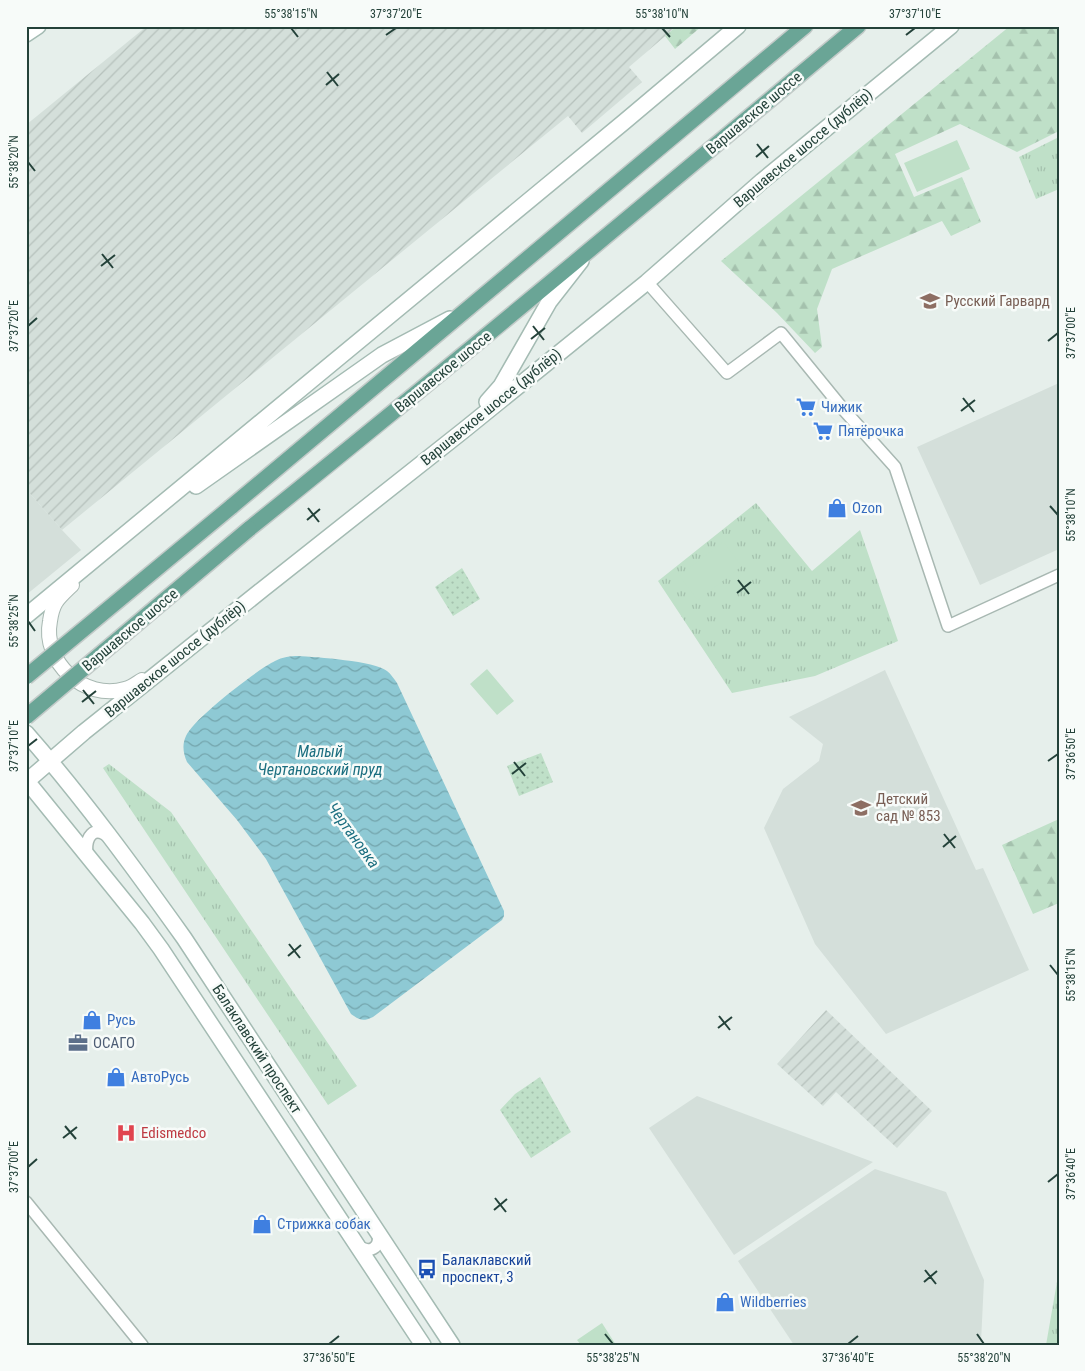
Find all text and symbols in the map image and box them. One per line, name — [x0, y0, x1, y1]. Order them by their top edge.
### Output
text: 55°38'15"N — [264, 7, 318, 21]
text: 37°37'20"E — [370, 7, 422, 21]
text: 55°38'10"N — [635, 7, 689, 21]
text: 37°37'10"E — [889, 7, 941, 21]
street label: Варшавское шоссе — [703, 68, 805, 158]
street label: Варшавское шоссе (дублёр) — [730, 85, 876, 211]
text: 55°38'20"N — [7, 135, 21, 189]
school or university icon: Русский Гарвард — [919, 290, 941, 312]
place label: Русский Гарвард — [945, 292, 1050, 310]
text: 37°37'20"E — [7, 300, 21, 352]
text: 37°37'00"E — [1064, 307, 1078, 359]
street label: Варшавское шоссе — [391, 328, 495, 416]
street label: Варшавское шоссе (дублёр) — [417, 345, 565, 469]
supermarket icon: Чижик — [795, 396, 817, 418]
place label: Чижик — [821, 398, 862, 416]
supermarket icon: Пятёрочка — [812, 420, 834, 442]
place label: Пятёрочка — [838, 422, 904, 440]
text: 55°38'10"N — [1064, 488, 1078, 542]
shop icon: Ozon — [826, 497, 848, 519]
place label: Ozon — [852, 499, 882, 517]
street label: Варшавское шоссе — [79, 585, 181, 675]
text: 55°38'25"N — [7, 594, 21, 648]
street label: Варшавское шоссе (дублёр) — [101, 597, 249, 721]
text: 37°37'10"E — [7, 720, 21, 772]
text: 37°36'50"E — [1064, 728, 1078, 780]
water label: Малый Чертановский пруд — [258, 742, 382, 779]
place label: Детский сад № 853 — [876, 790, 941, 825]
school or university icon: Детский сад № 853 — [850, 797, 872, 819]
water label: Чертановка — [324, 799, 384, 872]
text: 55°38'15"N — [1064, 948, 1078, 1002]
street label: Балаклавский проспект — [208, 981, 306, 1117]
shop icon: Русь — [81, 1009, 103, 1031]
place label: Русь — [107, 1011, 136, 1029]
office icon: ОСАГО — [67, 1032, 89, 1054]
place label: ОСАГО — [93, 1034, 135, 1052]
shop icon: АвтоРусь — [105, 1066, 127, 1088]
place label: АвтоРусь — [131, 1068, 189, 1086]
hospital icon: Edismedco — [115, 1122, 137, 1144]
place label: Edismedco — [141, 1124, 206, 1142]
text: 37°37'00"E — [7, 1141, 21, 1193]
text: 37°36'40"E — [1064, 1148, 1078, 1200]
shop icon: Стрижка собак — [251, 1213, 273, 1235]
place label: Стрижка собак — [277, 1215, 371, 1233]
place label: Балаклавский проспект, 3 — [442, 1251, 531, 1286]
bus stop icon: Балаклавский проспект, 3 — [416, 1258, 438, 1280]
shop icon: Wildberries — [714, 1291, 736, 1313]
place label: Wildberries — [740, 1293, 807, 1311]
text: 37°36'50"E — [303, 1351, 355, 1365]
text: 55°38'25"N — [586, 1351, 640, 1365]
text: 37°36'40"E — [822, 1351, 874, 1365]
text: 55°38'20"N — [957, 1351, 1011, 1365]

